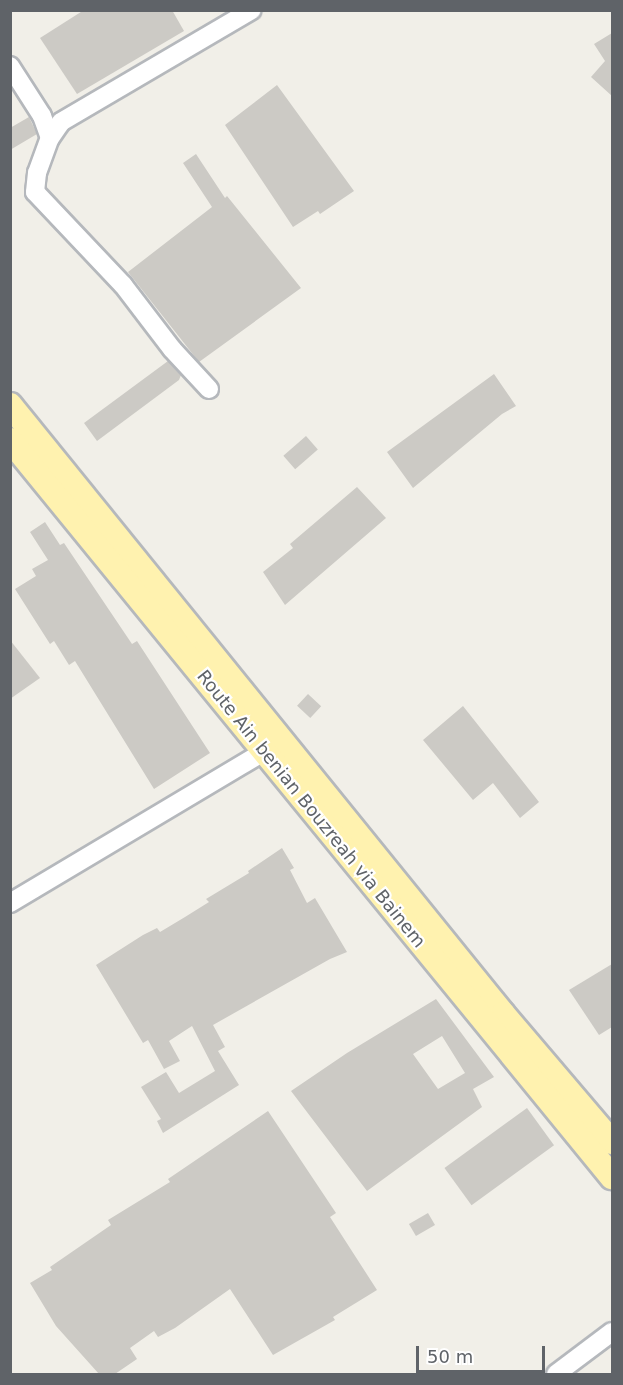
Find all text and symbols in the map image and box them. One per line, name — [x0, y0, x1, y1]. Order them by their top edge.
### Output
street label: Route Ain benian Bouzreah via Bainem — [192, 666, 430, 952]
scale bar — [419, 1334, 548, 1372]
text: 50 m — [427, 1346, 473, 1367]

